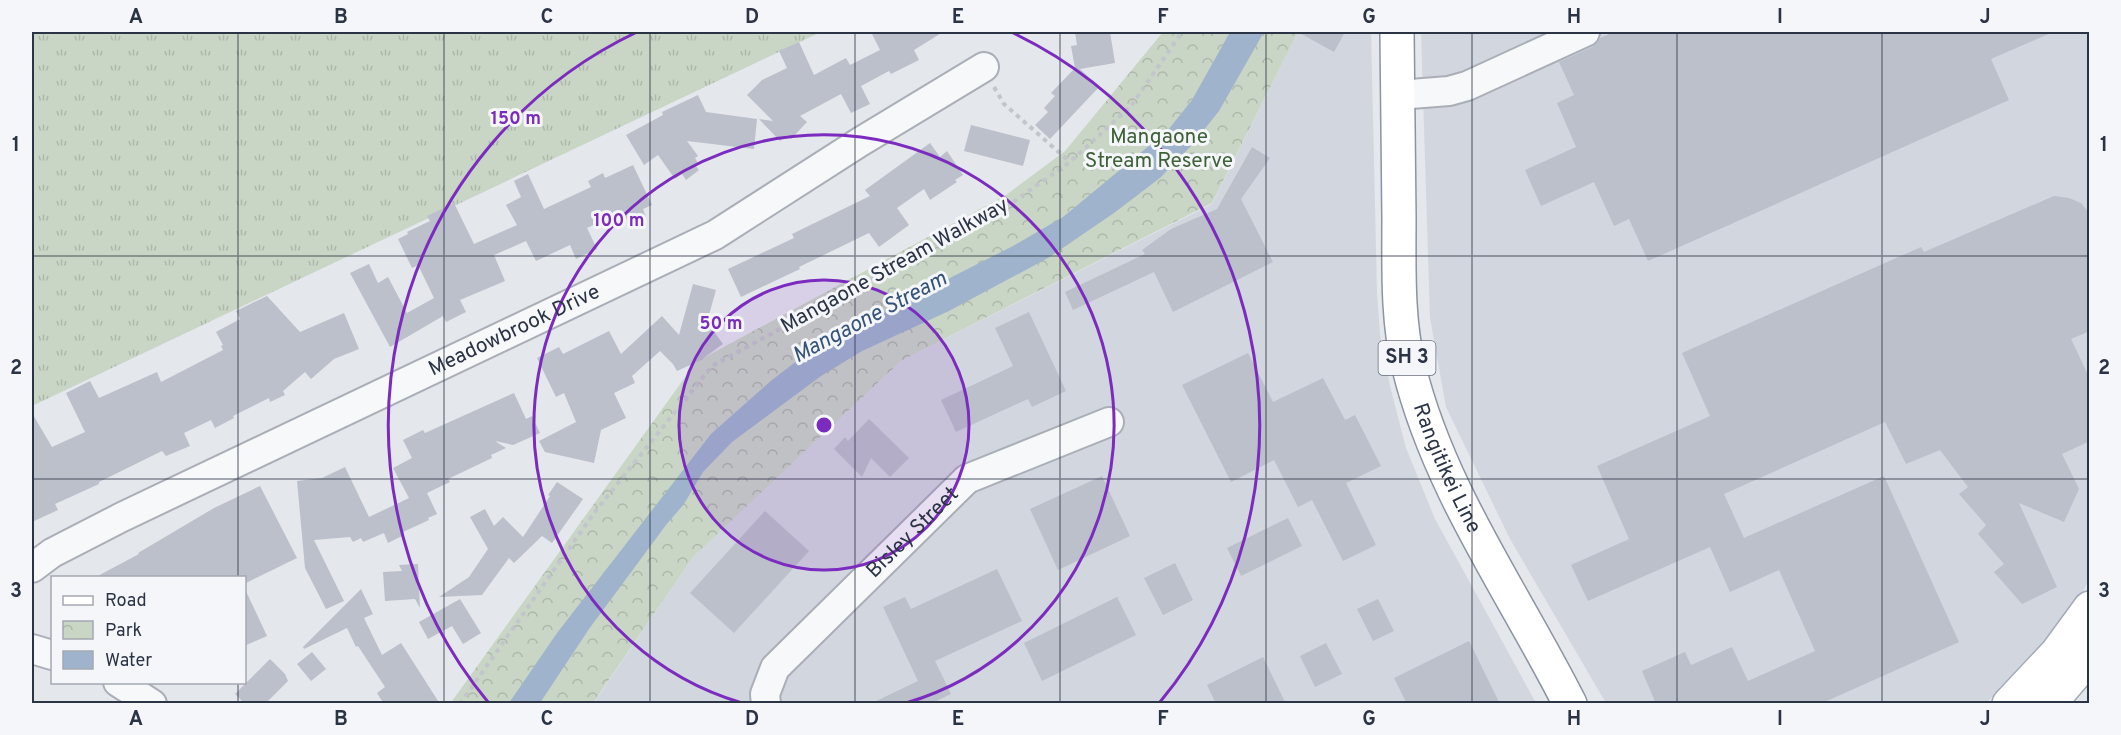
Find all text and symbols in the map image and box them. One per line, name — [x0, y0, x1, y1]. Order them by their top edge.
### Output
text: A — [129, 5, 143, 31]
text: B — [334, 5, 348, 31]
text: C — [541, 5, 553, 31]
text: D — [745, 5, 759, 31]
text: E — [952, 5, 964, 31]
text: F — [1157, 5, 1169, 31]
text: G — [1362, 5, 1376, 31]
text: H — [1567, 5, 1581, 31]
text: I — [1777, 5, 1783, 31]
text: J — [1979, 5, 1991, 31]
text: 150 m — [491, 108, 541, 131]
park label: Mangaone Stream Reserve — [1085, 124, 1233, 175]
text: 1 — [12, 133, 20, 159]
text: 1 — [2100, 133, 2108, 159]
street label: Mangaone Stream Walkway — [777, 193, 1013, 339]
text: 100 m — [593, 210, 645, 233]
water label: Mangaone Stream — [788, 266, 952, 370]
street label: Meadowbrook Drive — [424, 278, 604, 383]
text: 50 m — [699, 313, 743, 336]
road number: SH 3 — [1378, 341, 1436, 375]
text: 2 — [10, 356, 22, 382]
text: 2 — [2098, 356, 2110, 382]
street label: Rangitikei Line — [1406, 400, 1487, 538]
centre of rings — [814, 415, 834, 435]
street label: Bisley Street — [861, 481, 965, 584]
legend — [51, 576, 246, 684]
text: 3 — [10, 579, 22, 605]
text: 3 — [2098, 579, 2110, 605]
text: Road — [105, 590, 147, 613]
text: Park — [105, 620, 142, 643]
text: Water — [105, 650, 152, 673]
text: A — [129, 707, 143, 733]
text: B — [334, 707, 348, 733]
text: C — [541, 707, 553, 733]
text: D — [745, 707, 759, 733]
text: E — [952, 707, 964, 733]
text: F — [1157, 707, 1169, 733]
text: G — [1362, 707, 1376, 733]
text: H — [1567, 707, 1581, 733]
text: I — [1777, 707, 1783, 733]
text: J — [1979, 707, 1991, 733]

